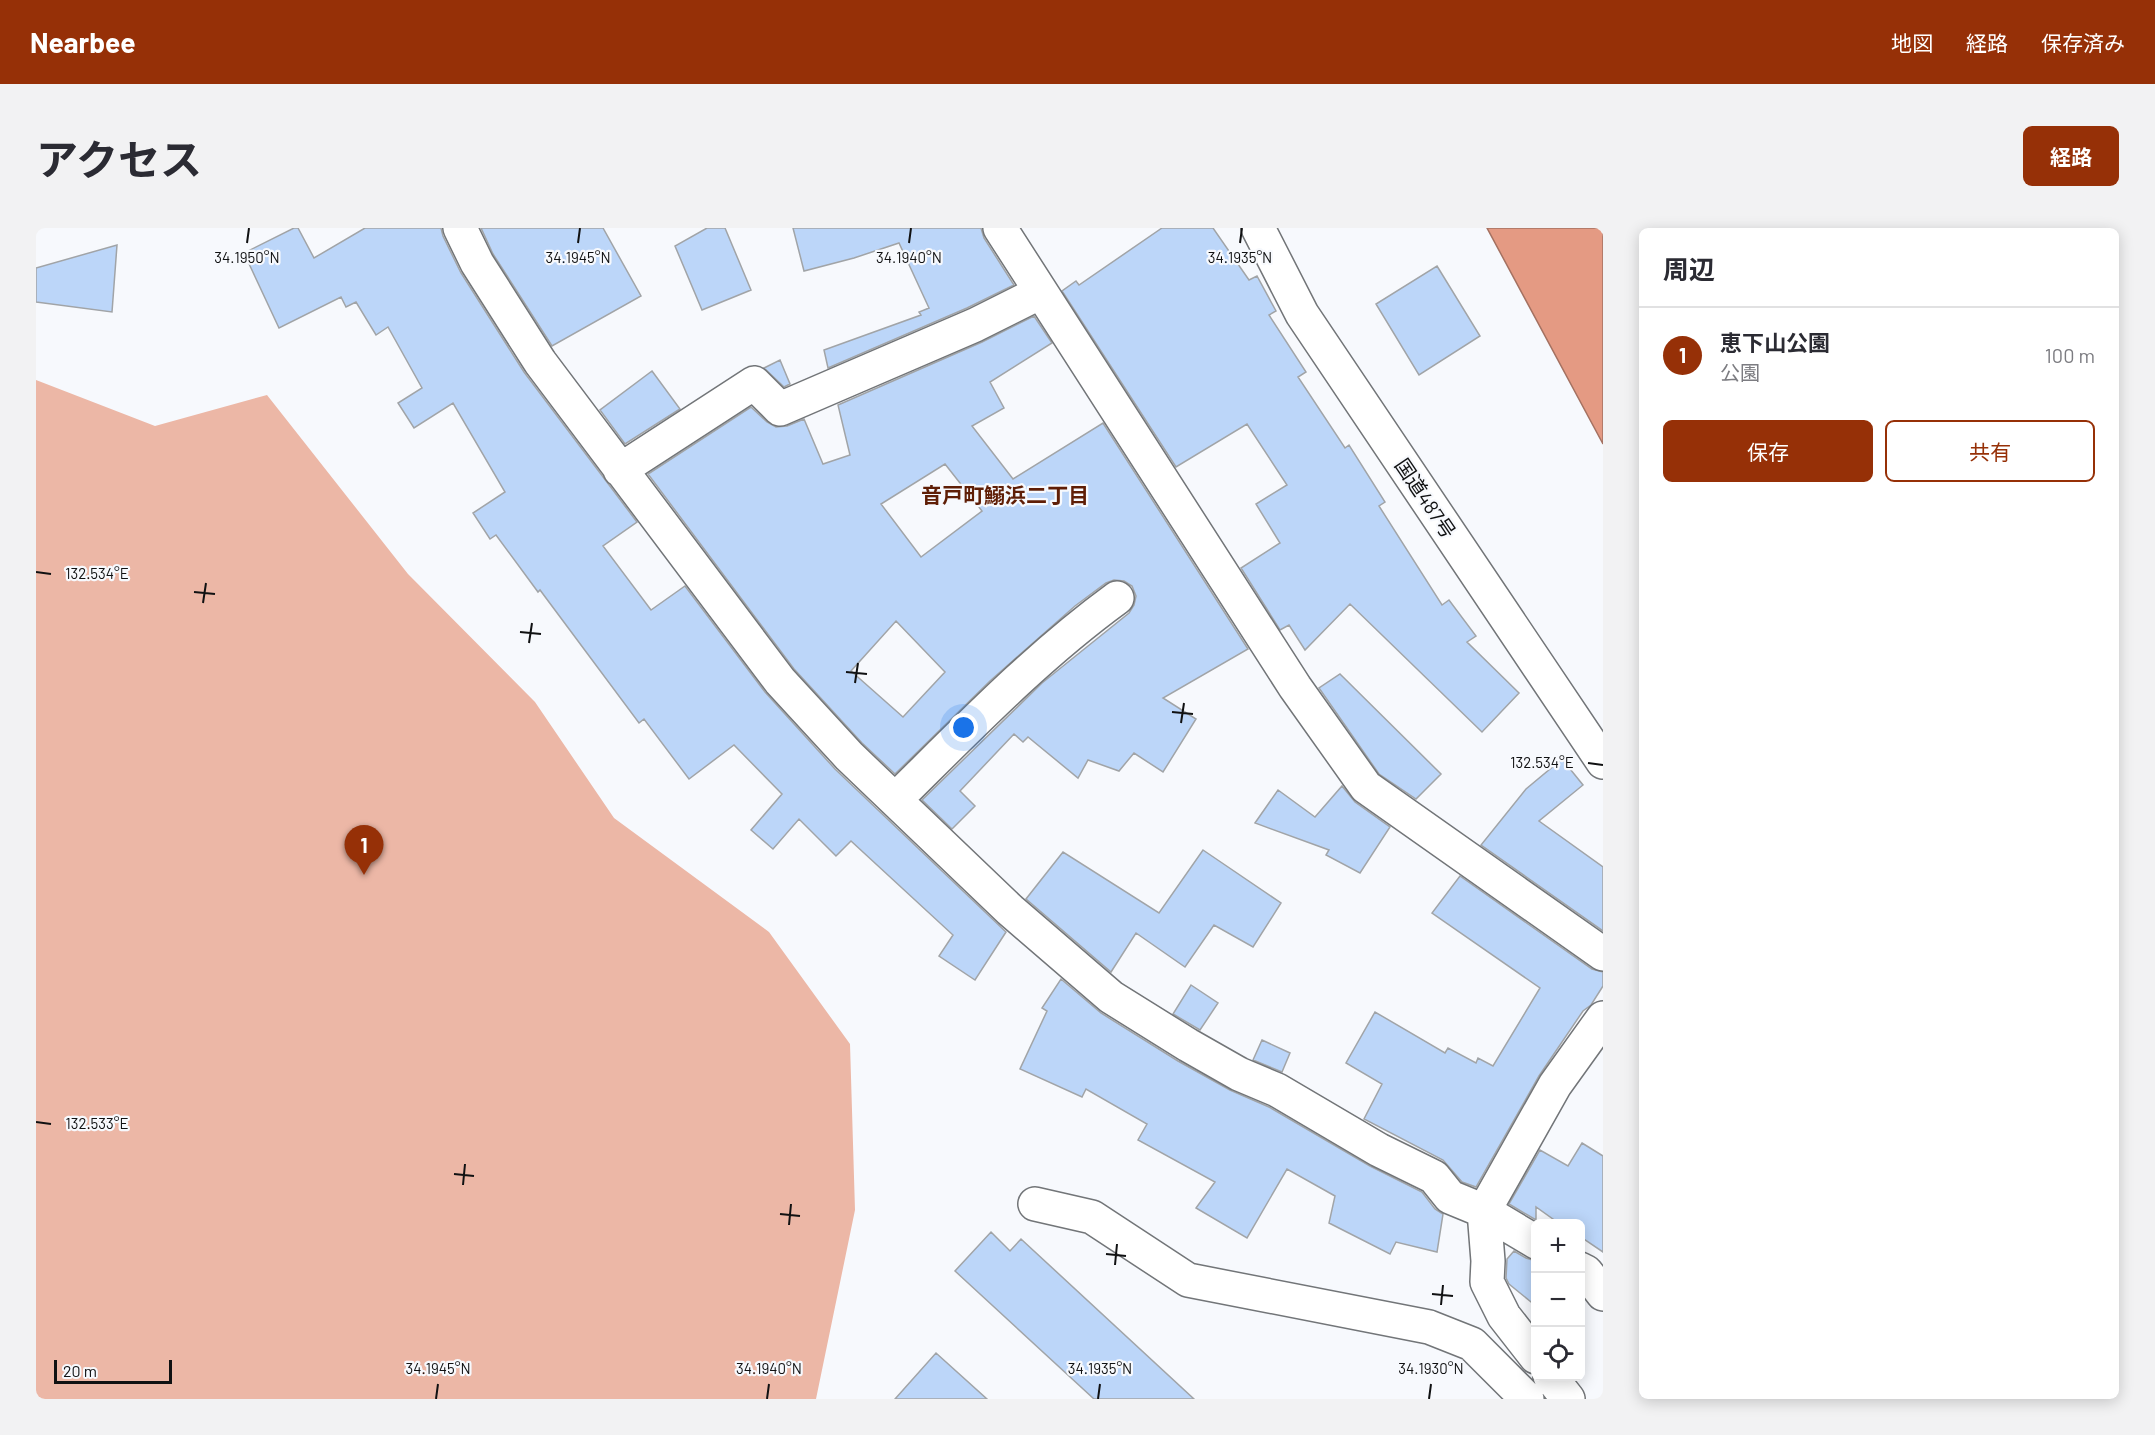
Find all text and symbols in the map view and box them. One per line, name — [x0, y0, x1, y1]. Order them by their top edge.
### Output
text: Nearbee — [30, 25, 136, 59]
text: 地図 — [1891, 30, 1933, 55]
text: 経路 — [1966, 30, 2008, 55]
text: 保存済み — [2041, 30, 2125, 55]
button: 経路 — [2023, 126, 2119, 186]
text: アクセス — [36, 133, 202, 183]
text: 34.1950°N — [214, 248, 280, 266]
text: 34.1945°N — [545, 248, 611, 266]
text: 34.1940°N — [876, 248, 942, 266]
text: 34.1935°N — [1208, 248, 1272, 266]
text: 周辺 — [1663, 253, 1715, 284]
text: 恵下山公園 — [1720, 329, 1830, 355]
text: 1 — [1679, 343, 1686, 367]
text: 100 m — [2045, 343, 2095, 367]
text: 公園 — [1720, 360, 1760, 384]
button: 保存 — [1663, 420, 1873, 482]
button: 共有 — [1885, 420, 2095, 482]
street label: 国道487号 — [1391, 454, 1461, 542]
district label: 音戸町鰯浜二丁目 — [921, 482, 1089, 507]
text: 132.534°E — [65, 564, 129, 582]
your location — [949, 713, 978, 742]
text: 132.534°E — [1510, 753, 1574, 771]
pin: 1 — [344, 826, 384, 875]
text: 132.533°E — [65, 1114, 129, 1132]
map controls — [1531, 1219, 1585, 1381]
button: + — [1531, 1219, 1585, 1273]
button: − — [1531, 1273, 1585, 1327]
button: locate — [1531, 1327, 1585, 1381]
scale bar — [54, 1357, 172, 1384]
text: 34.1945°N — [405, 1359, 471, 1377]
text: 34.1940°N — [736, 1359, 802, 1377]
text: 34.1935°N — [1068, 1359, 1132, 1377]
text: 34.1930°N — [1398, 1359, 1464, 1377]
text: 20 m — [63, 1361, 97, 1380]

